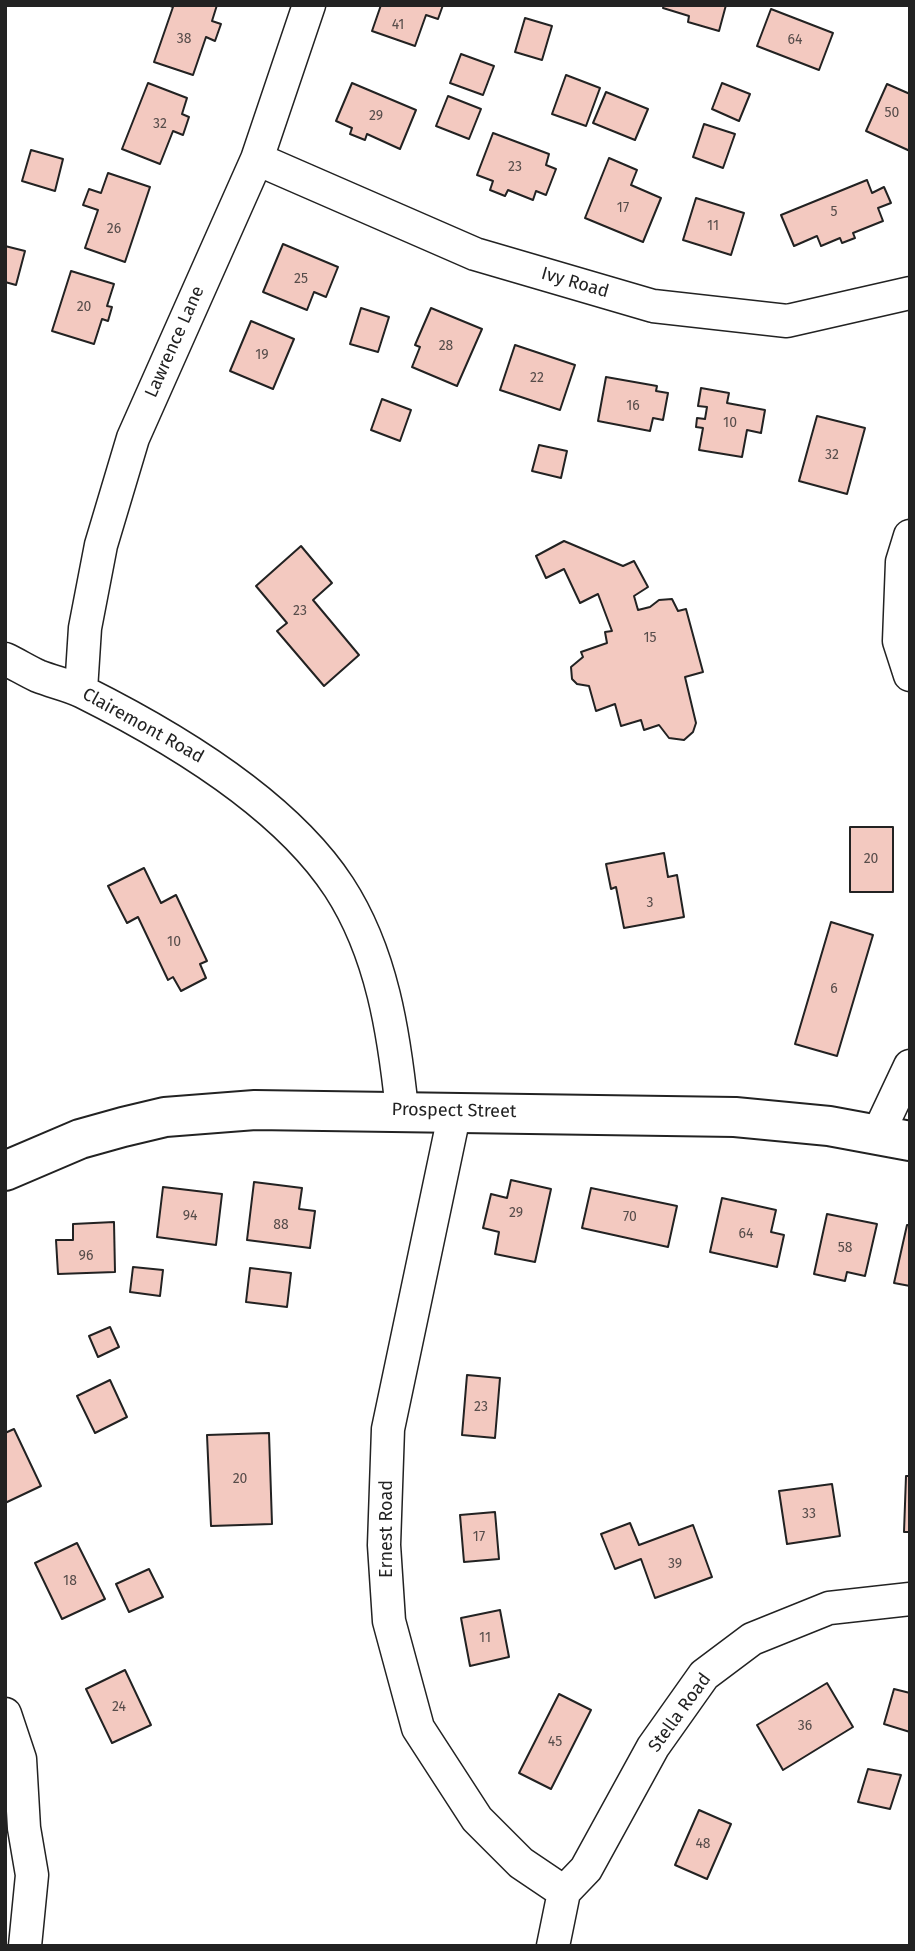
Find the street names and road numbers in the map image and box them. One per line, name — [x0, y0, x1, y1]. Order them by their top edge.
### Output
street label: Ivy Road — [539, 263, 611, 303]
street label: Lawrence Lane — [141, 283, 209, 401]
street label: Clairemont Road — [79, 684, 207, 768]
street label: Prospect Street — [392, 1099, 516, 1123]
street label: Ernest Road — [376, 1480, 398, 1578]
street label: Stella Road — [644, 1669, 716, 1757]

